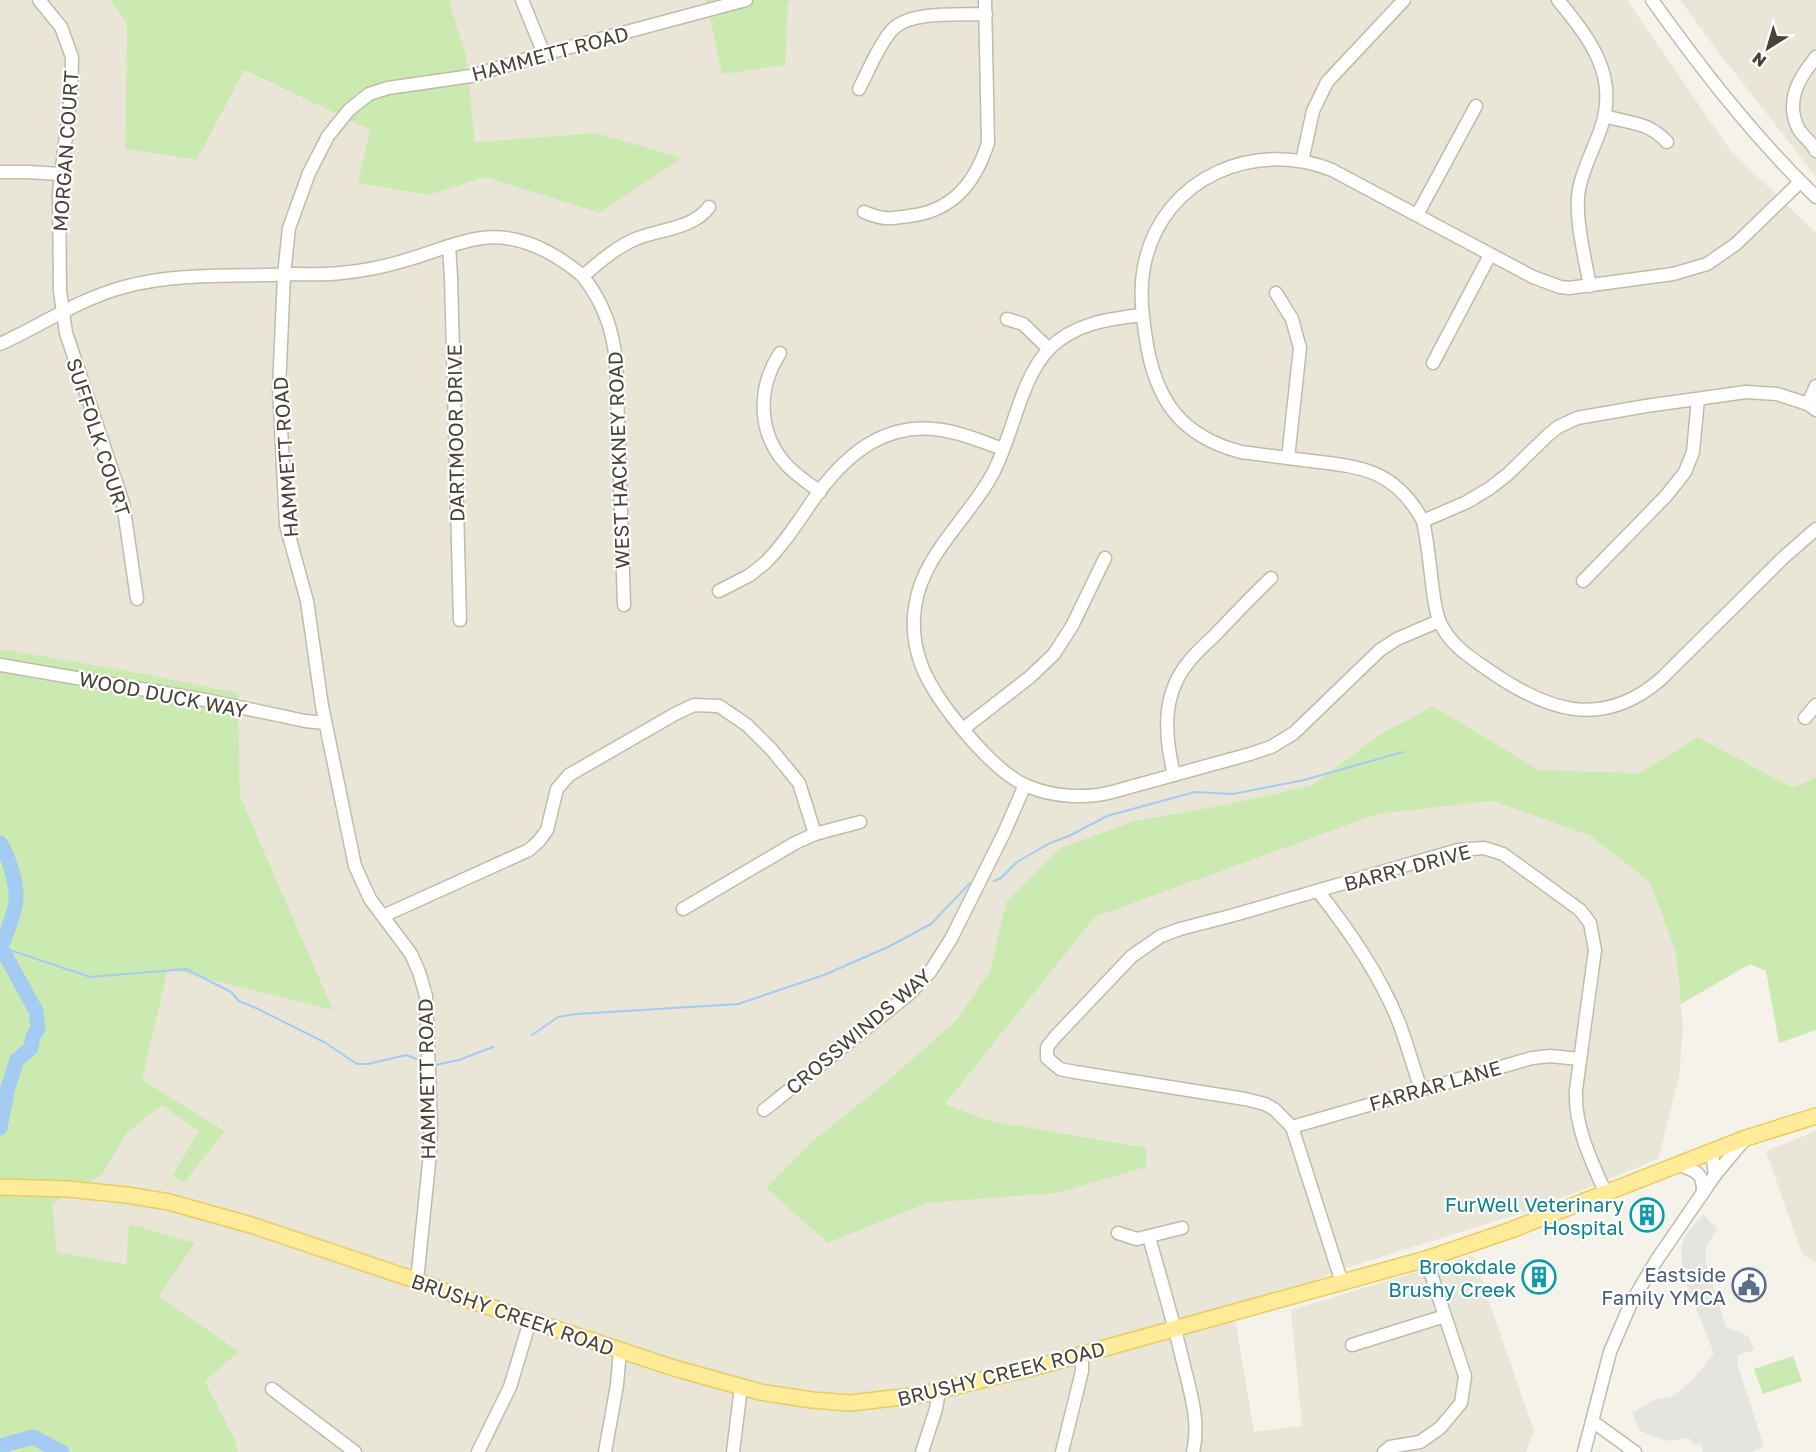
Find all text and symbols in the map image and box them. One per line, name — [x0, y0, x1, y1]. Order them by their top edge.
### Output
north arrow — [1738, 18, 1798, 78]
street label: HAMMETT ROAD — [469, 21, 631, 85]
text: N — [1748, 48, 1770, 72]
street label: MORGAN COURT — [47, 70, 83, 232]
street label: DARTMOOR DRIVE — [441, 344, 469, 522]
street label: WEST HACKNEY ROAD — [602, 351, 634, 569]
street label: SUFFOLK COURT — [62, 355, 136, 519]
street label: HAMMETT ROAD — [267, 376, 303, 538]
street label: WOOD DUCK WAY — [77, 666, 249, 722]
street label: BARRY DRIVE — [1341, 839, 1473, 895]
street label: CROSSWINDS WAY — [781, 963, 936, 1099]
street label: HAMMETT ROAD — [413, 998, 439, 1160]
street label: FARRAR LANE — [1366, 1055, 1504, 1115]
place label: FurWell Veterinary Hospital — [1445, 1192, 1624, 1239]
building icon: FurWell Veterinary Hospital — [1629, 1197, 1665, 1233]
place label: Brookdale Brushy Creek — [1388, 1254, 1516, 1301]
building icon: Brookdale Brushy Creek — [1521, 1259, 1557, 1295]
place label: Eastside Family YMCA — [1601, 1262, 1726, 1309]
public building icon: Eastside Family YMCA — [1731, 1267, 1767, 1303]
street label: BRUSHY CREEK ROAD — [408, 1268, 618, 1360]
street label: BRUSHY CREEK ROAD — [895, 1336, 1107, 1410]

